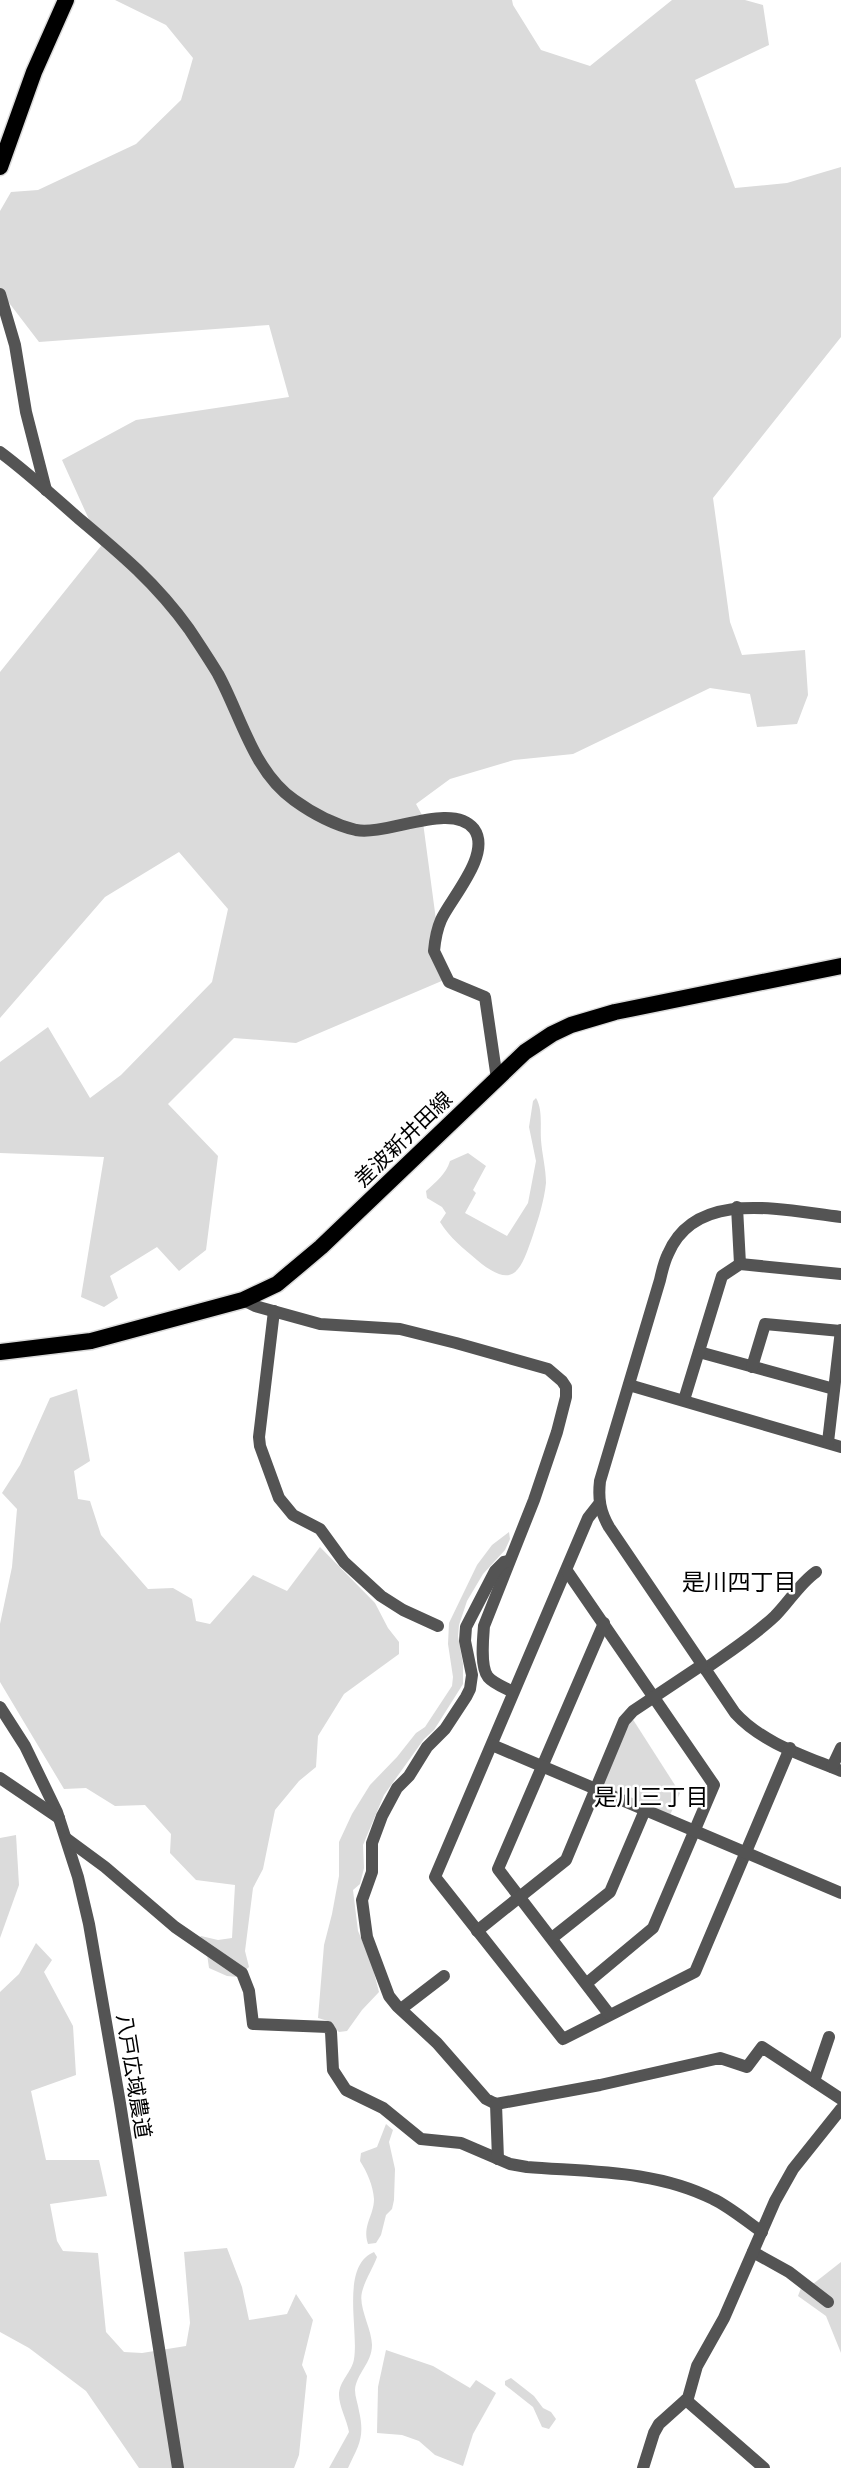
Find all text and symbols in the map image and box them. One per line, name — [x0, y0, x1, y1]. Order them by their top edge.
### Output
street label: 差波新井田線 — [349, 1086, 457, 1192]
district label: 是川四丁目 — [682, 1568, 797, 1596]
district label: 是川三丁目 — [594, 1783, 709, 1811]
street label: 八戸広域農道 — [112, 2012, 156, 2140]

